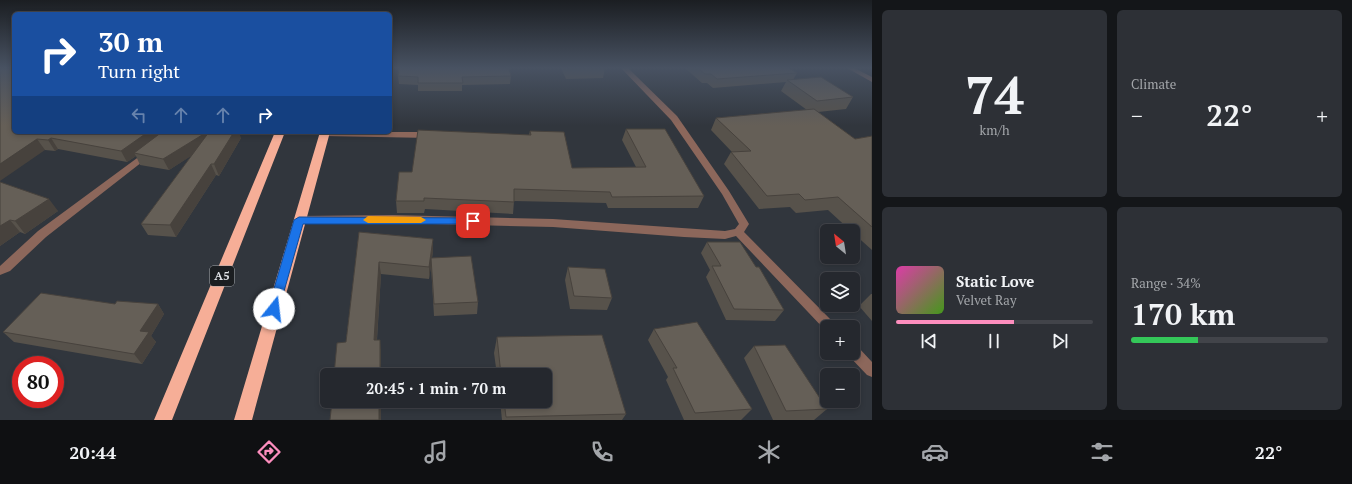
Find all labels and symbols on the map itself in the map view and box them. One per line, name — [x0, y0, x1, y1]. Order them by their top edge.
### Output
pin — [456, 204, 490, 238]
north arrow — [820, 224, 860, 264]
road number: A5 — [210, 266, 234, 286]
position arrow — [253, 288, 295, 330]
speed limit sign: 80 — [12, 356, 64, 408]

